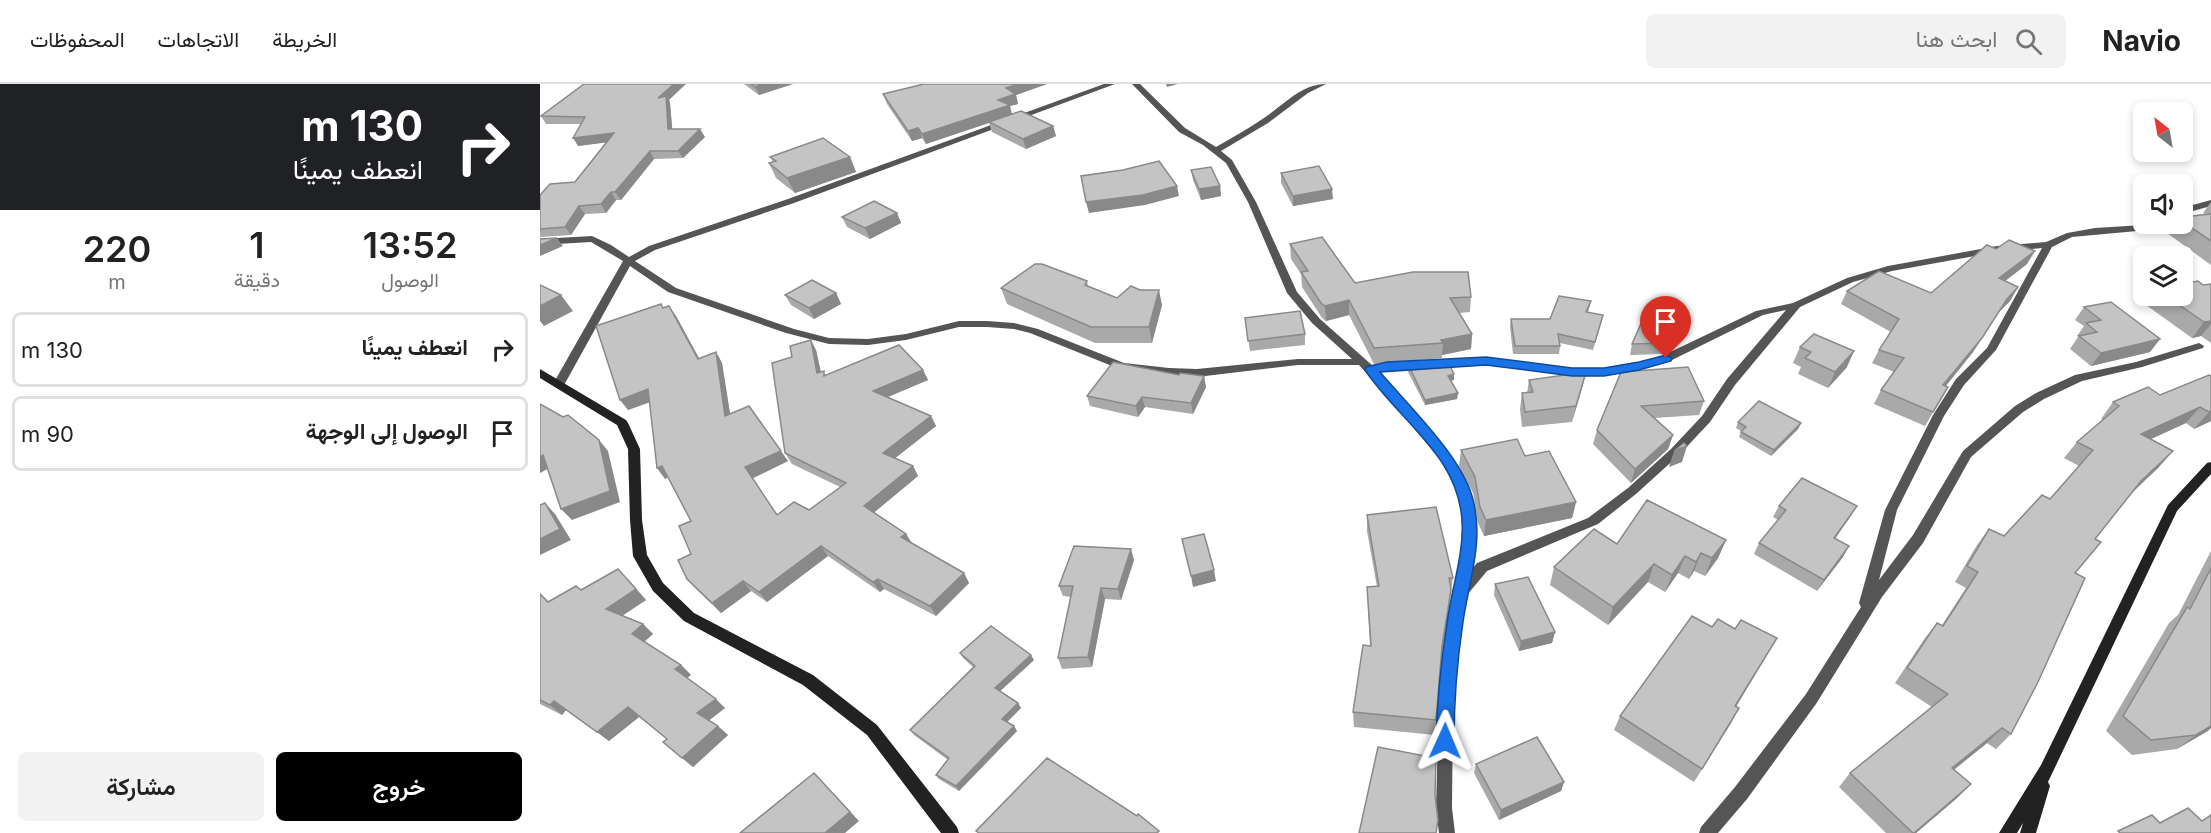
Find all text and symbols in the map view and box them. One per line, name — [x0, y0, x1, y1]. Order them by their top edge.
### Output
search box — [1646, 14, 2066, 68]
text: Navio — [2102, 24, 2181, 58]
icon: search — [2012, 25, 2045, 58]
text: ابحث هنا — [1916, 26, 1997, 52]
text: المحفوظات — [30, 27, 125, 52]
text: الاتجاهات — [158, 27, 239, 52]
text: الخريطة — [272, 27, 337, 52]
text: 130 m — [301, 100, 423, 151]
north arrow — [2133, 102, 2193, 162]
map controls — [2133, 102, 2193, 306]
icon: right — [444, 108, 522, 186]
text: انعطف يمينًا — [293, 153, 423, 186]
button: sound — [2133, 174, 2193, 234]
text: 1 — [249, 223, 265, 267]
text: 13:52 — [363, 223, 457, 267]
text: 220 — [83, 227, 151, 271]
button: layers — [2133, 246, 2193, 306]
text: دقيقة — [234, 268, 280, 292]
text: الوصول — [381, 268, 439, 292]
text: m — [108, 270, 126, 294]
pin — [1640, 296, 1691, 358]
icon: arrive — [1649, 305, 1682, 338]
icon: right — [486, 333, 519, 366]
text: انعطف يمينًا — [361, 334, 468, 360]
text: 130 m — [21, 337, 83, 363]
icon: arrive — [486, 417, 519, 450]
text: الوصول إلى الوجهة — [305, 418, 468, 444]
text: 90 m — [21, 421, 74, 447]
position arrow — [1413, 709, 1477, 773]
button: مشاركة — [18, 752, 264, 821]
button: خروج — [276, 752, 522, 821]

